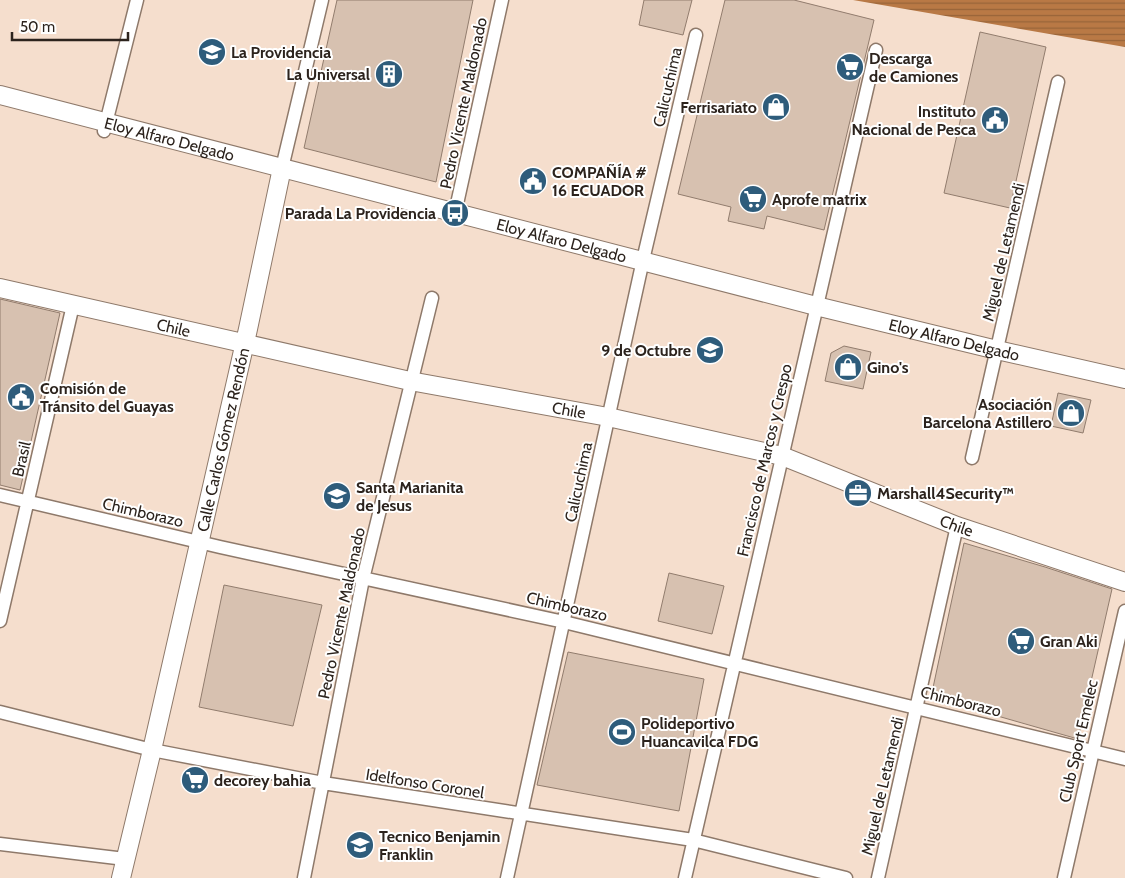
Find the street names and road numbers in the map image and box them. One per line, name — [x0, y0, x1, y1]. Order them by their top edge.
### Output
street label: Pedro Vicente Maldonado — [436, 16, 491, 190]
street label: Calicuchima — [649, 45, 686, 129]
street label: Eloy Alfaro Delgado — [102, 113, 236, 165]
street label: Miguel de Letamendi — [978, 181, 1029, 323]
street label: Eloy Alfaro Delgado — [494, 215, 629, 267]
street label: Chile — [155, 315, 192, 341]
street label: Eloy Alfaro Delgado — [887, 315, 1021, 365]
street label: Calle Carlos Gómez Rendón — [193, 346, 253, 534]
street label: Francisco de Marcos y Crespo — [733, 362, 796, 558]
street label: Chile — [551, 398, 587, 423]
street label: Brasil — [8, 439, 35, 479]
street label: Calicuchima — [561, 440, 596, 524]
street label: Chimborazo — [101, 494, 185, 531]
street label: Chile — [937, 511, 975, 541]
street label: Pedro Vicente Maldonado — [314, 526, 369, 700]
street label: Chimborazo — [525, 588, 609, 625]
street label: Club Sport Emelec — [1055, 678, 1102, 804]
street label: Chimborazo — [919, 682, 1003, 721]
street label: Miguel de Letamendi — [857, 715, 908, 857]
street label: Idelfonso Coronel — [364, 765, 486, 802]

